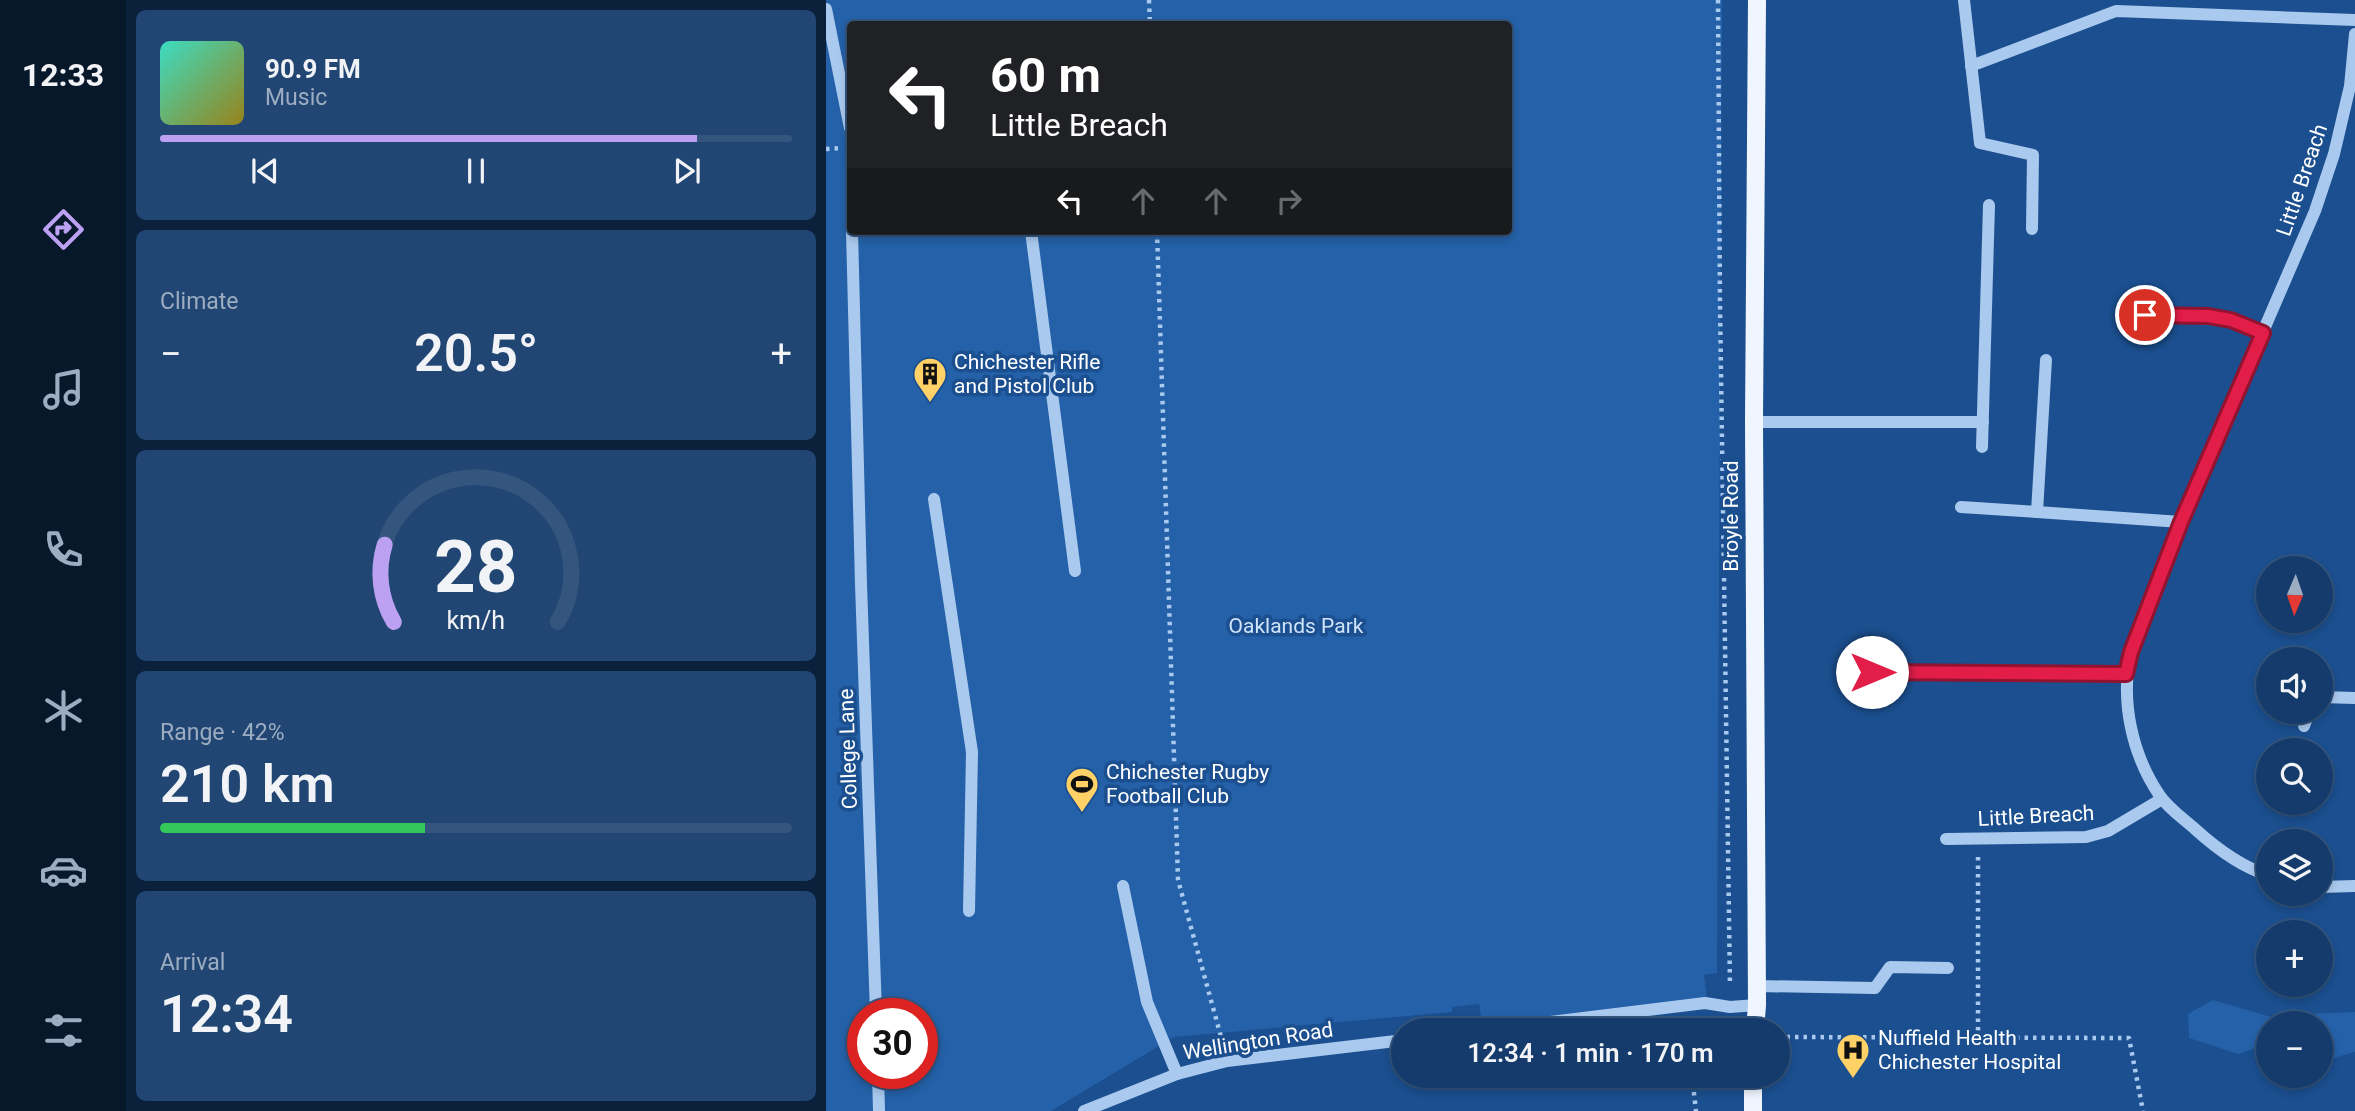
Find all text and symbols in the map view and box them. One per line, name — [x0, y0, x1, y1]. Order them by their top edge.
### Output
text: 60 m — [990, 47, 1101, 104]
icon: left — [875, 49, 966, 140]
text: 90.9 FM — [265, 54, 361, 84]
text: 12:33 — [22, 56, 104, 94]
text: Music — [265, 84, 327, 111]
text: Little Breach — [990, 106, 1168, 144]
street label: Little Breach — [2272, 121, 2332, 239]
icon: previous — [246, 152, 284, 190]
icon: pause — [457, 152, 495, 190]
icon: next — [668, 152, 706, 190]
icon: left — [1051, 182, 1089, 220]
icon: ahead — [1124, 182, 1162, 220]
icon: ahead — [1197, 182, 1235, 220]
icon: right — [1270, 182, 1308, 220]
icon: directions — [39, 205, 88, 254]
pin — [2115, 285, 2175, 345]
text: Climate — [160, 288, 239, 315]
icon: arrive — [2126, 296, 2164, 334]
text: 20.5° — [414, 323, 538, 384]
text: − — [160, 332, 182, 376]
text: + — [770, 332, 792, 376]
place label: Chichester Rifle and Pistol Club — [954, 350, 1100, 398]
building icon: Chichester Rifle and Pistol Club — [911, 355, 949, 404]
icon: music — [39, 365, 88, 414]
street label: Broyle Road — [1719, 460, 1743, 572]
text: 28 — [434, 524, 518, 610]
icon: phone — [39, 525, 88, 574]
north arrow — [2256, 556, 2333, 634]
map controls — [2256, 556, 2333, 1088]
text: km/h — [447, 605, 505, 634]
park label: Oaklands Park — [1229, 614, 1364, 638]
position arrow — [1835, 635, 1909, 709]
button: sound — [2256, 647, 2333, 724]
icon: climate — [39, 686, 88, 735]
street label: College Lane — [834, 688, 862, 810]
text: Range · 42% — [160, 719, 285, 746]
button: search — [2256, 738, 2333, 815]
text: 210 km — [160, 754, 335, 815]
place label: Chichester Rugby Football Club — [1106, 760, 1269, 808]
sports icon: Chichester Rugby Football Club — [1063, 765, 1101, 814]
street label: Little Breach — [1977, 801, 2095, 831]
button: layers — [2256, 829, 2333, 906]
icon: car — [39, 846, 88, 895]
button: + — [2256, 920, 2333, 997]
text: Arrival — [160, 949, 225, 976]
text: 12:34 — [160, 984, 293, 1045]
speed limit sign: 30 — [847, 998, 938, 1089]
icon: filters — [39, 1006, 88, 1055]
button: − — [2256, 1011, 2333, 1088]
street label: Wellington Road — [1181, 1017, 1335, 1065]
place label: Nuffield Health Chichester Hospital — [1878, 1026, 2061, 1074]
hospital icon: Nuffield Health Chichester Hospital — [1834, 1031, 1872, 1080]
text: 12:34 · 1 min · 170 m — [1467, 1038, 1714, 1068]

